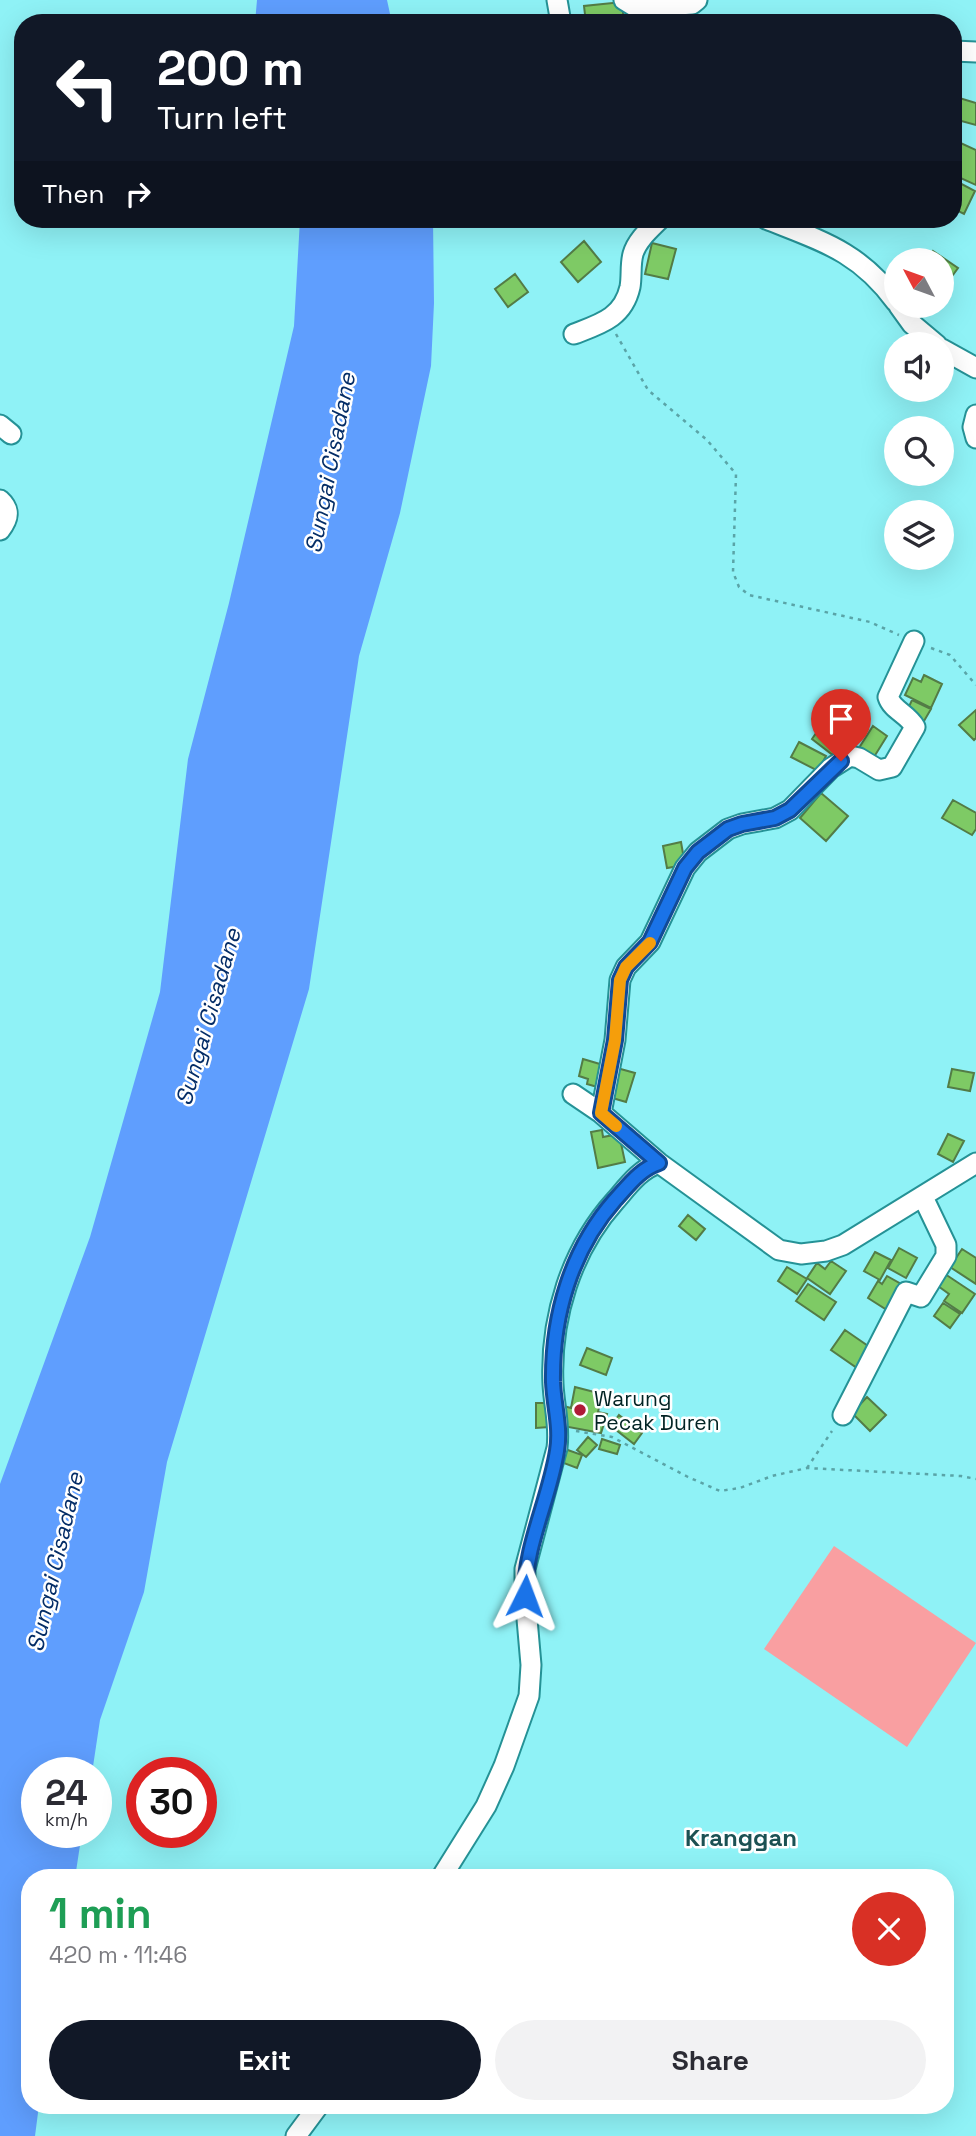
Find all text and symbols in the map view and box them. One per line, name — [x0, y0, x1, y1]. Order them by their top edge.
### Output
text: 200 m — [157, 37, 304, 99]
icon: left — [42, 42, 133, 133]
text: Turn left — [157, 98, 287, 138]
icon: right — [119, 175, 157, 213]
text: Then — [42, 177, 105, 211]
north arrow — [884, 248, 954, 318]
map controls — [884, 248, 954, 570]
button: sound — [884, 332, 954, 402]
water label: Sungai Cisadane — [298, 369, 362, 556]
button: search — [884, 416, 954, 486]
button: layers — [884, 500, 954, 570]
pin — [811, 689, 871, 761]
icon: arrive — [822, 700, 860, 738]
water label: Sungai Cisadane — [168, 924, 248, 1109]
place label: Warung Pecak Duren — [594, 1385, 720, 1436]
marker: Warung Pecak Duren — [572, 1402, 588, 1418]
water label: Sungai Cisadane — [20, 1468, 90, 1654]
position arrow — [488, 1559, 562, 1633]
speed limit sign: 30 — [126, 1757, 217, 1848]
text: 24 — [45, 1771, 88, 1815]
text: km/h — [45, 1808, 88, 1831]
district label: Kranggan — [685, 1822, 797, 1853]
text: 1 min — [49, 1887, 152, 1940]
button: close — [852, 1892, 926, 1966]
text: 420 m · 11:46 — [49, 1940, 187, 1970]
button: Exit — [49, 2020, 481, 2100]
button: Share — [495, 2020, 926, 2100]

